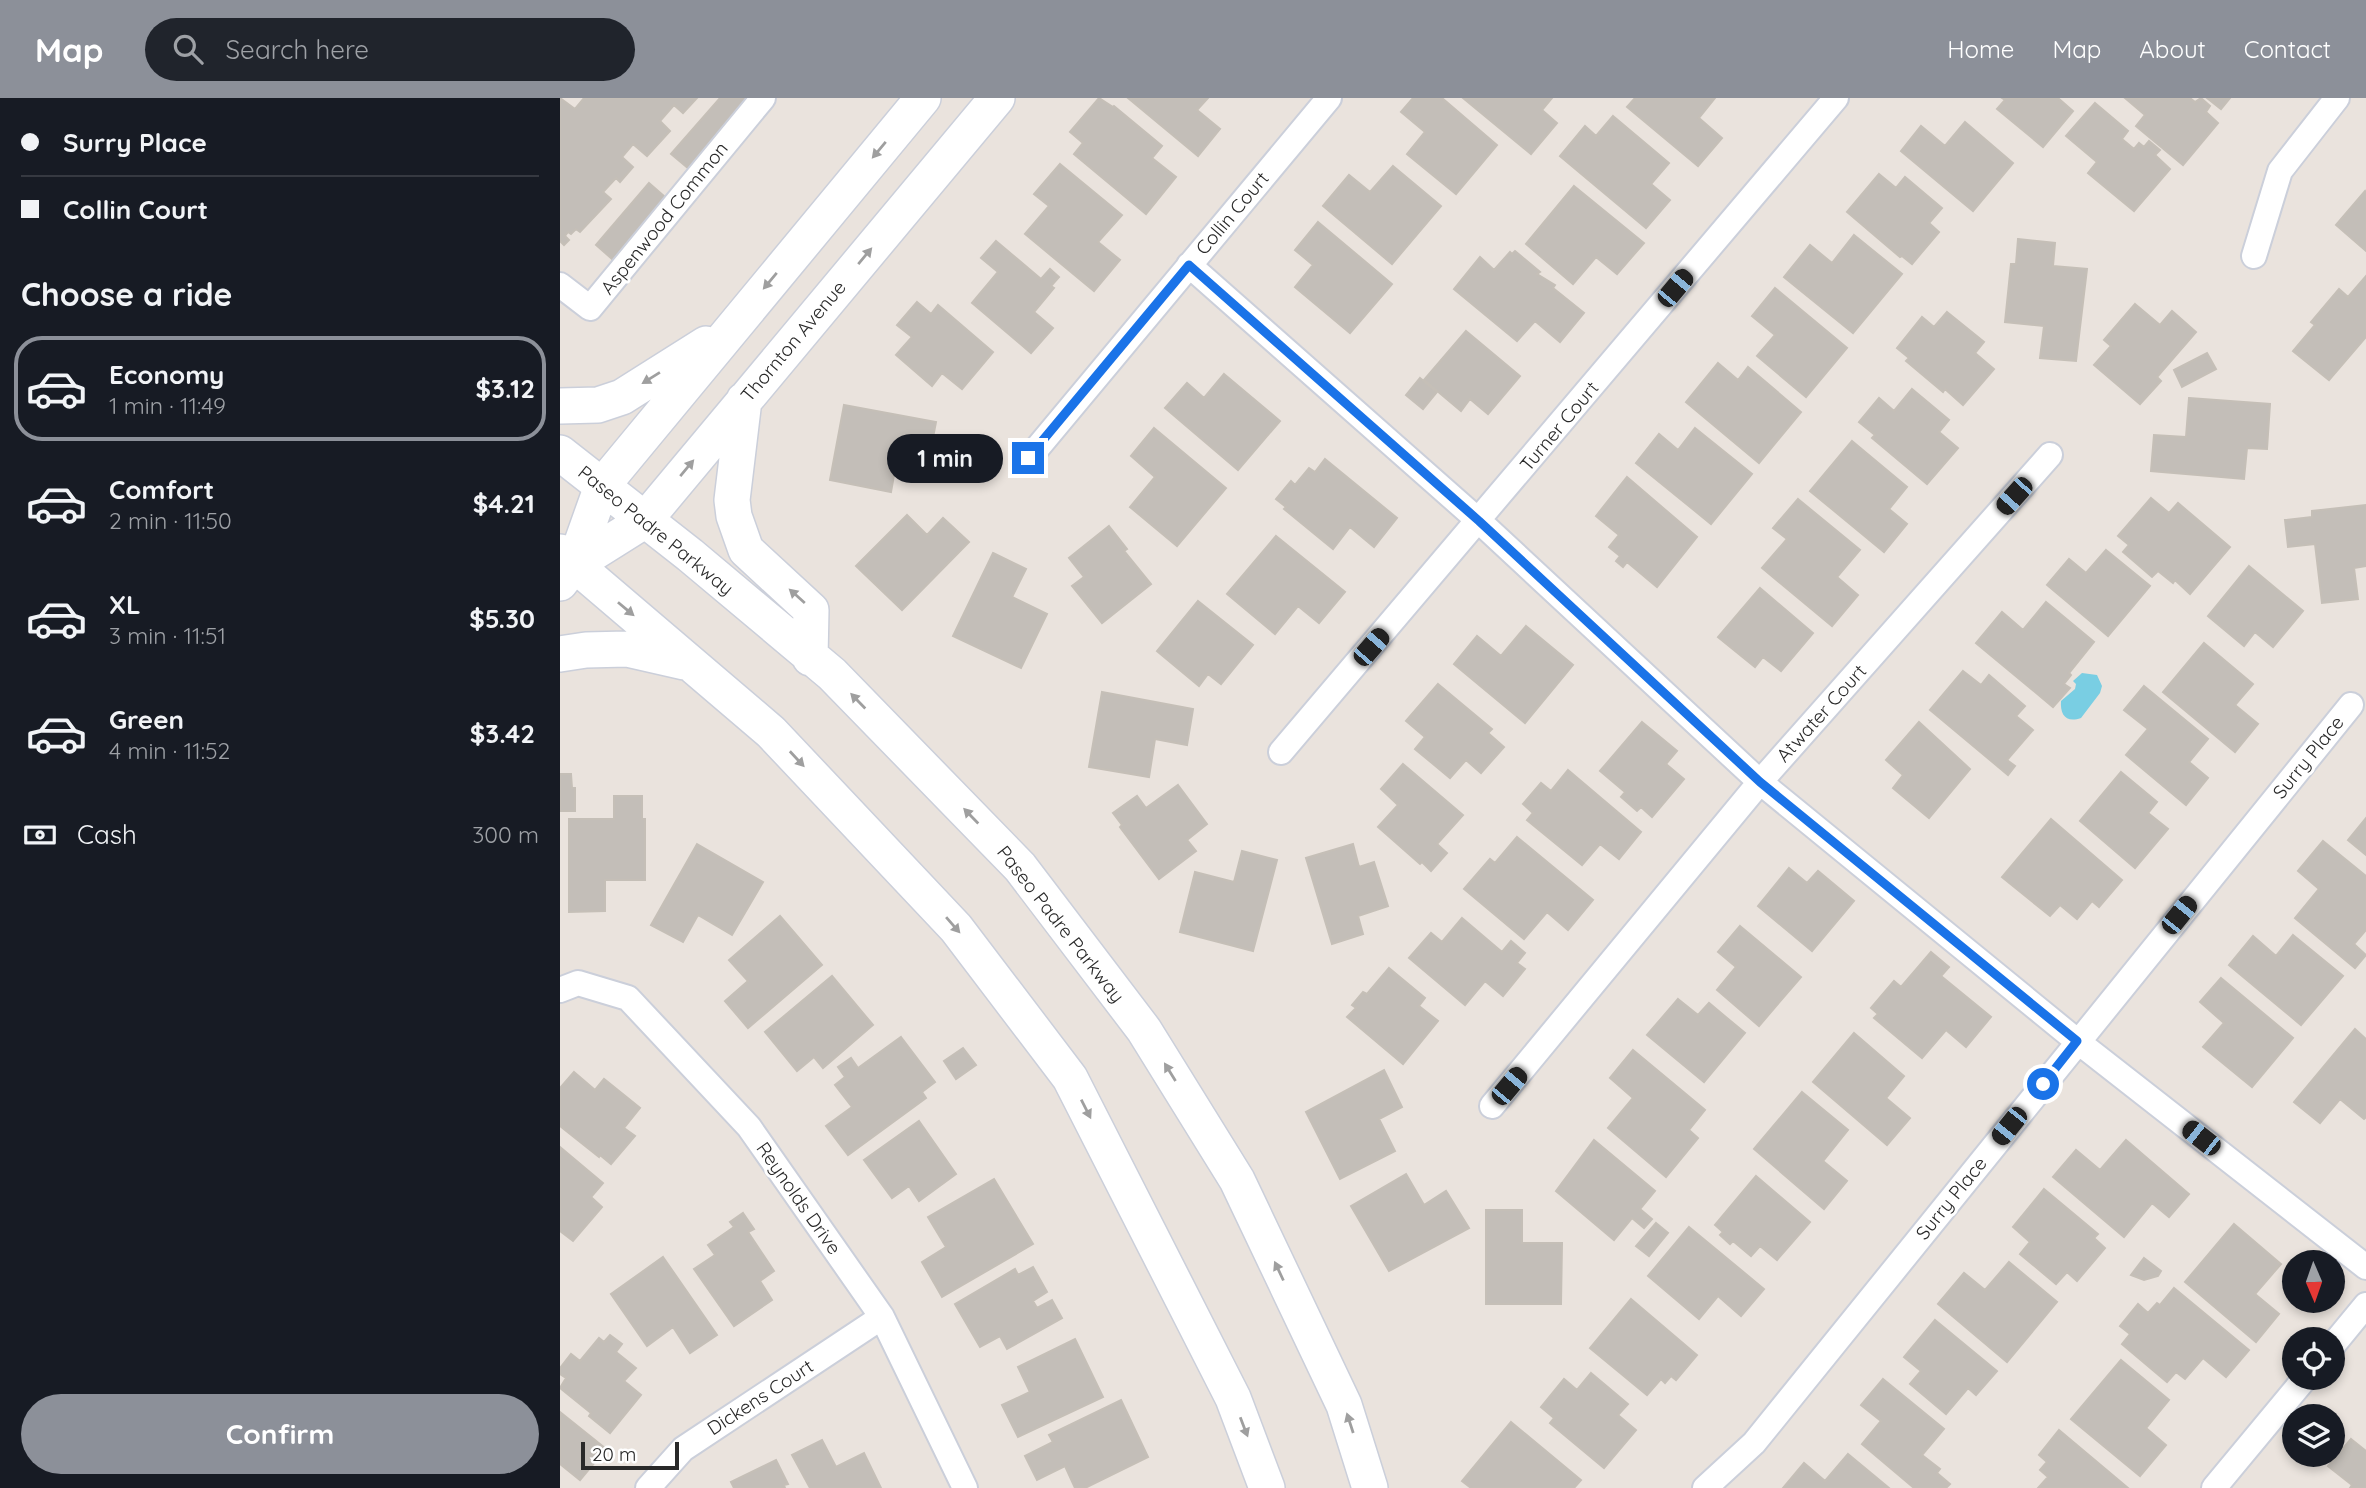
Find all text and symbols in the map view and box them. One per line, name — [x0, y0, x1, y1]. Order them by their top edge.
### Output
search box — [145, 18, 635, 81]
text: Map — [35, 29, 103, 70]
icon: search — [169, 30, 207, 68]
text: Search here — [225, 33, 369, 66]
text: Home — [1947, 34, 2014, 64]
text: Map — [2052, 34, 2101, 64]
text: About — [2139, 34, 2206, 64]
text: Contact — [2244, 34, 2331, 64]
text: Surry Place — [63, 126, 207, 159]
street label: Aspenwood Common — [595, 137, 733, 299]
one-way arrow — [872, 142, 887, 159]
street label: Collin Court — [1190, 166, 1274, 260]
text: Collin Court — [63, 193, 208, 226]
one-way arrow — [857, 247, 872, 265]
car — [1654, 265, 1697, 311]
one-way arrow — [762, 272, 778, 290]
text: Choose a ride — [21, 274, 233, 314]
street label: Thornton Avenue — [735, 275, 851, 407]
icon: car — [25, 357, 88, 420]
text: Economy — [109, 358, 224, 391]
text: $3.12 — [475, 372, 535, 405]
one-way arrow — [642, 372, 661, 385]
street label: Turner Court — [1514, 376, 1604, 476]
text: 1 min · 11:49 — [109, 391, 226, 420]
callout: 1 min — [888, 434, 1004, 482]
route end — [1012, 442, 1044, 474]
text: 1 min — [917, 444, 973, 473]
one-way arrow — [679, 459, 695, 477]
street label: Paseo Padre Parkway — [573, 460, 739, 600]
icon: car — [25, 472, 88, 535]
text: Comfort — [109, 473, 214, 506]
car — [1993, 473, 2036, 519]
text: $4.21 — [473, 487, 535, 520]
text: 2 min · 11:50 — [109, 506, 232, 535]
icon: car — [25, 587, 88, 650]
text: XL — [109, 588, 141, 621]
one-way arrow — [788, 588, 806, 604]
one-way arrow — [618, 601, 635, 616]
text: $5.30 — [469, 602, 535, 635]
text: 3 min · 11:51 — [109, 621, 226, 650]
car — [1350, 624, 1393, 670]
street label: Atwater Court — [1771, 659, 1871, 767]
one-way arrow — [850, 693, 866, 710]
icon: car — [25, 702, 88, 765]
text: Green — [109, 703, 184, 736]
street label: Surry Place — [2267, 711, 2349, 803]
text: $3.42 — [470, 717, 535, 750]
text: 4 min · 11:52 — [109, 736, 230, 765]
one-way arrow — [789, 750, 805, 767]
one-way arrow — [963, 808, 979, 825]
icon: cash — [21, 816, 59, 854]
text: Cash — [77, 818, 137, 851]
text: 300 m — [472, 820, 539, 849]
street label: Paseo Padre Parkway — [992, 841, 1130, 1007]
car — [2158, 892, 2201, 938]
one-way arrow — [945, 916, 961, 934]
one-way arrow — [1163, 1063, 1176, 1082]
car — [1488, 1063, 1531, 1109]
route start — [2027, 1068, 2059, 1100]
one-way arrow — [1080, 1099, 1091, 1119]
car — [1988, 1103, 2031, 1149]
car — [2178, 1117, 2225, 1159]
street label: Reynolds Drive — [751, 1137, 847, 1259]
street label: Surry Place — [1910, 1152, 1992, 1244]
north arrow — [2282, 1250, 2345, 1312]
map controls — [2282, 1250, 2345, 1467]
one-way arrow — [1274, 1261, 1285, 1281]
button: locate — [2282, 1327, 2345, 1390]
street label: Dickens Court — [702, 1354, 818, 1440]
button: Confirm — [21, 1394, 539, 1474]
button: layers — [2282, 1404, 2345, 1467]
one-way arrow — [1344, 1412, 1354, 1433]
one-way arrow — [1238, 1416, 1249, 1437]
scale bar — [581, 1439, 679, 1471]
text: 20 m — [592, 1442, 636, 1466]

